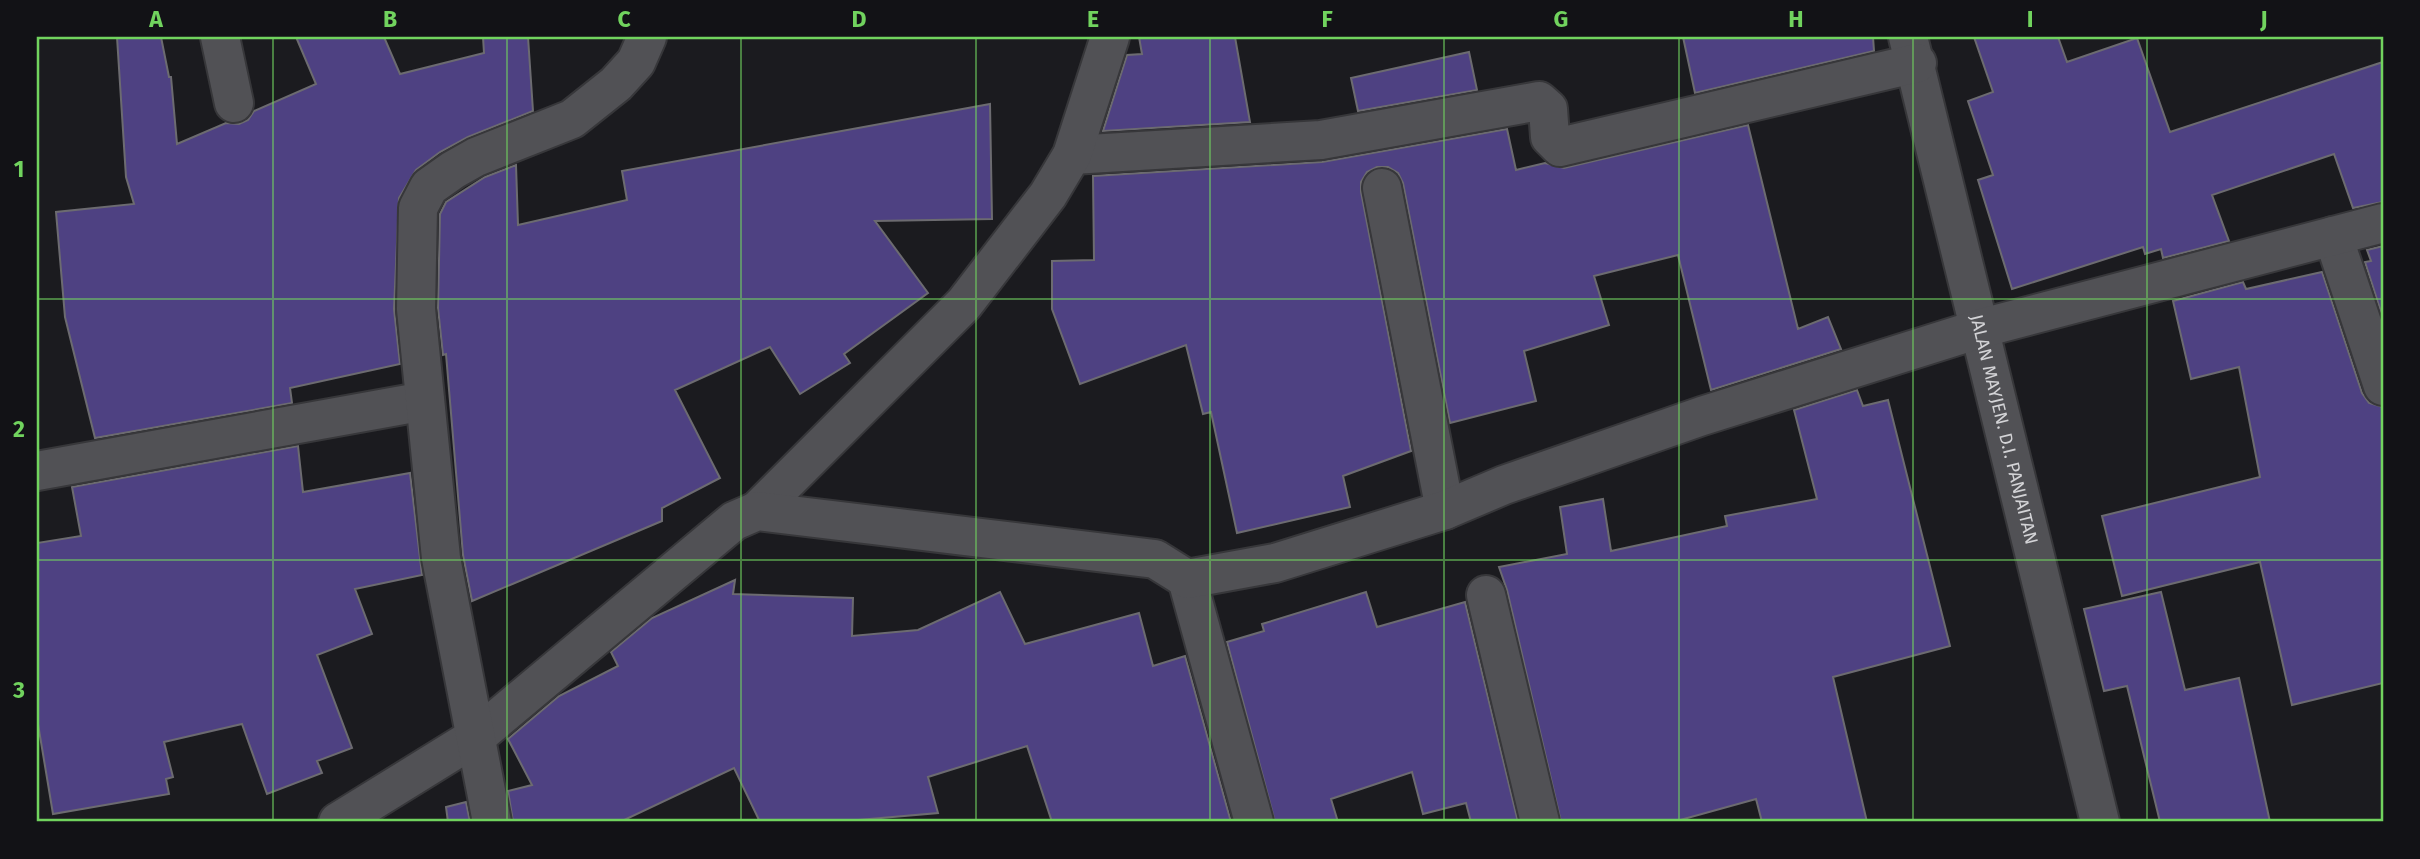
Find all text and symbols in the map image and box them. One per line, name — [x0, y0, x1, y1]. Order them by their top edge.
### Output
text: A — [148, 5, 163, 33]
text: B — [383, 5, 397, 33]
text: C — [617, 5, 631, 33]
text: D — [852, 5, 867, 33]
text: E — [1087, 5, 1099, 33]
text: F — [1321, 5, 1333, 33]
text: G — [1554, 5, 1568, 33]
text: H — [1788, 5, 1804, 33]
text: I — [2027, 5, 2033, 33]
text: J — [2259, 5, 2268, 33]
text: 1 — [14, 155, 24, 183]
street label: JALAN MAYJEN. D.I. PANJAITAN — [1965, 312, 2043, 547]
text: 2 — [13, 415, 25, 443]
text: 3 — [12, 676, 25, 704]

